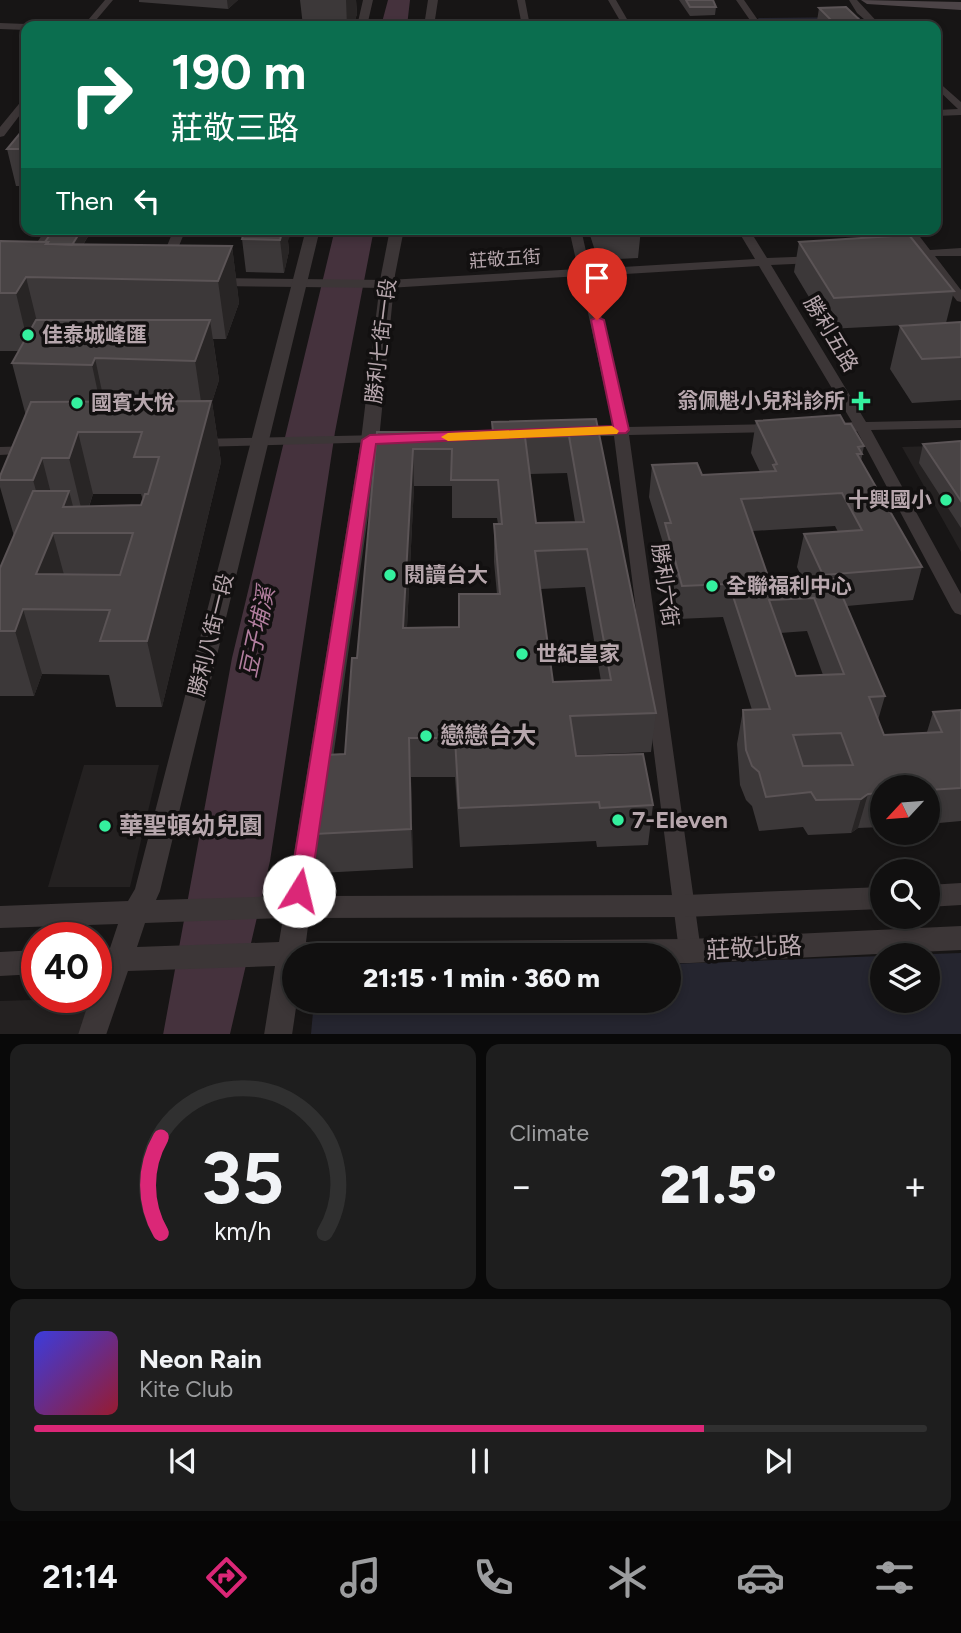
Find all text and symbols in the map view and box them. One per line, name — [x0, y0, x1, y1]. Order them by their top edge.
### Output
text: 190 m — [171, 42, 306, 101]
icon: right — [56, 49, 147, 140]
text: 莊敬三路 — [171, 109, 299, 147]
icon: left — [128, 182, 166, 220]
text: Then — [56, 185, 114, 217]
street label: 莊敬五街 — [468, 246, 542, 272]
pin — [567, 248, 627, 320]
icon: arrive — [578, 259, 616, 297]
street label: 勝利七街一段 — [360, 277, 401, 405]
street label: 勝利五路 — [799, 291, 864, 376]
place label: 佳泰城峰匯 — [42, 322, 147, 347]
marker: 佳泰城峰匯 — [20, 327, 36, 343]
place label: 翁佩魁小兒科診所 — [677, 388, 845, 413]
place label: 國賓大悅 — [91, 390, 175, 415]
marker: 翁佩魁小兒科診所 — [851, 391, 871, 411]
marker: 國賓大悅 — [69, 395, 85, 411]
place label: 十興國小 — [848, 487, 932, 512]
marker: 十興國小 — [938, 492, 954, 508]
street label: 勝利六街 — [647, 542, 684, 628]
place label: 閱讀台大 — [404, 562, 488, 587]
marker: 閱讀台大 — [382, 567, 398, 583]
street label: 勝利八街一段 — [183, 571, 238, 699]
place label: 全聯福利中心 — [726, 573, 852, 598]
marker: 全聯福利中心 — [704, 578, 720, 594]
water label: 豆子埔溪 — [234, 581, 281, 680]
place label: 世紀皇家 — [536, 641, 620, 666]
marker: 世紀皇家 — [514, 646, 530, 662]
place label: 戀戀台大 — [440, 721, 536, 750]
marker: 戀戀台大 — [418, 728, 434, 744]
north arrow — [870, 775, 940, 845]
map controls — [870, 775, 940, 1013]
place label: 7-Eleven — [632, 805, 728, 834]
place label: 華聖頓幼兒園 — [119, 811, 263, 840]
marker: 7-Eleven — [610, 812, 626, 828]
marker: 華聖頓幼兒園 — [97, 818, 113, 834]
position arrow — [262, 854, 336, 928]
button: search — [870, 859, 940, 929]
speed limit sign: 40 — [21, 922, 112, 1013]
street label: 莊敬北路 — [705, 931, 803, 964]
button: layers — [870, 943, 940, 1013]
text: 21:15 · 1 min · 360 m — [363, 962, 600, 994]
text: Climate — [510, 1119, 589, 1147]
text: 35 — [201, 1134, 284, 1221]
text: 21.5° — [660, 1154, 777, 1216]
text: − — [510, 1163, 533, 1209]
text: + — [903, 1163, 927, 1209]
text: km/h — [214, 1215, 271, 1245]
text: Neon Rain — [139, 1343, 262, 1375]
text: Kite Club — [139, 1375, 233, 1403]
icon: previous — [164, 1442, 202, 1480]
icon: pause — [461, 1442, 499, 1480]
icon: next — [759, 1442, 797, 1480]
icon: directions — [202, 1553, 251, 1602]
icon: music — [336, 1553, 385, 1602]
icon: phone — [469, 1553, 518, 1602]
icon: climate — [603, 1553, 652, 1602]
icon: car — [736, 1553, 785, 1602]
icon: filters — [870, 1553, 919, 1602]
text: 21:14 — [42, 1558, 118, 1596]

